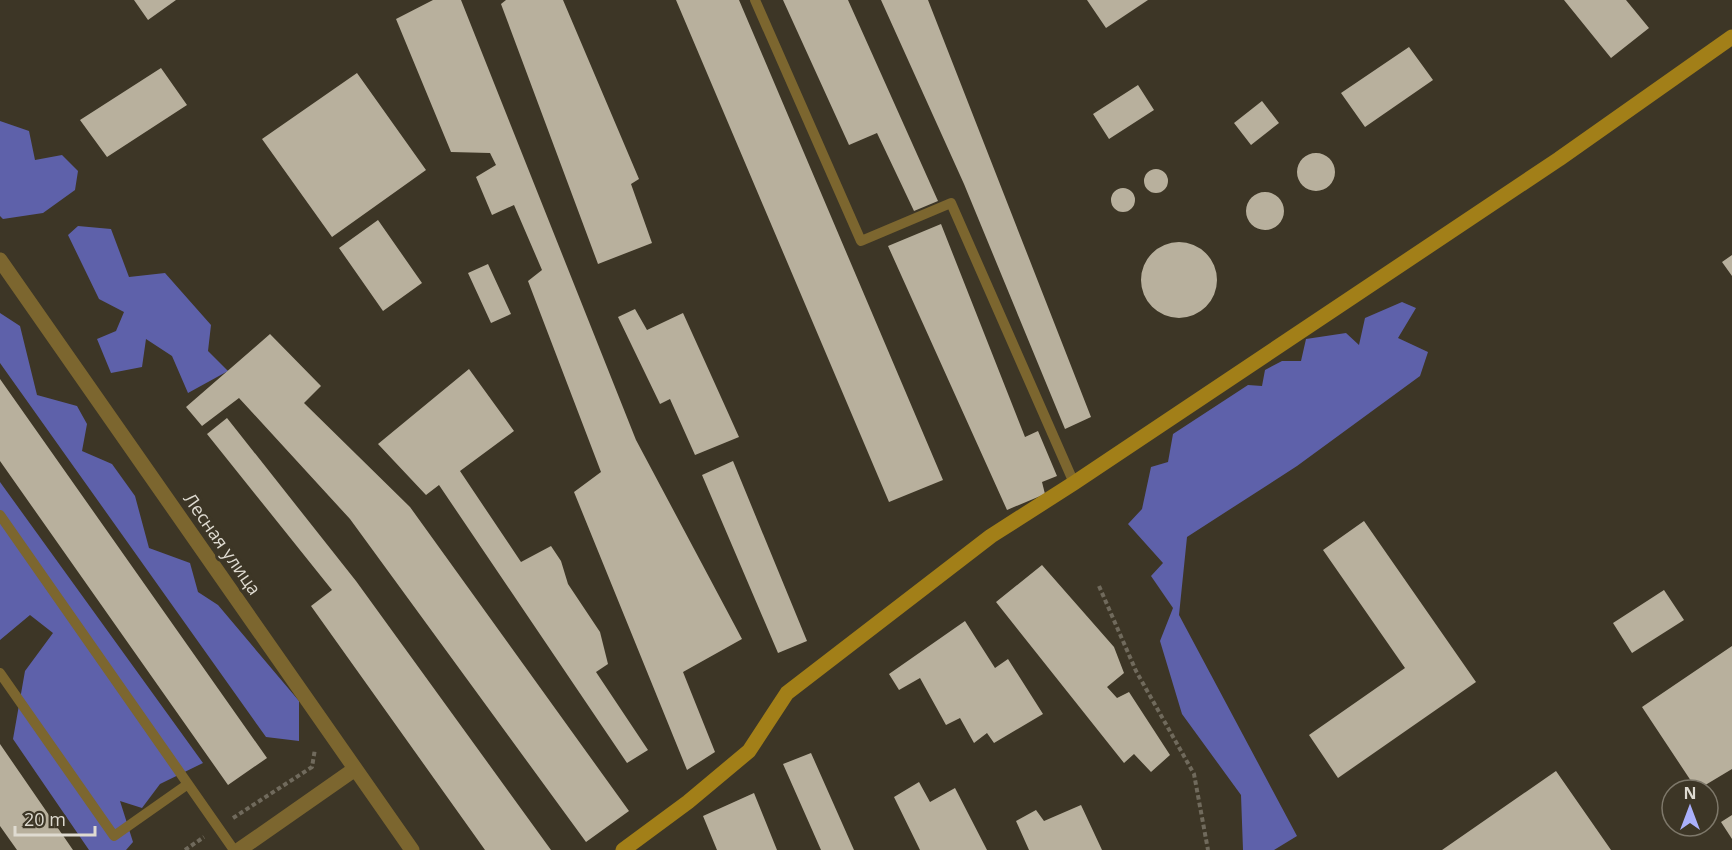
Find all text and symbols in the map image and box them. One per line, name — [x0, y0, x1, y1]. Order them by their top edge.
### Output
street label: Лесная улица — [179, 488, 267, 599]
north arrow — [1660, 778, 1720, 838]
text: N — [1683, 782, 1697, 804]
scale bar — [15, 799, 94, 837]
text: 20 m — [24, 807, 66, 831]

